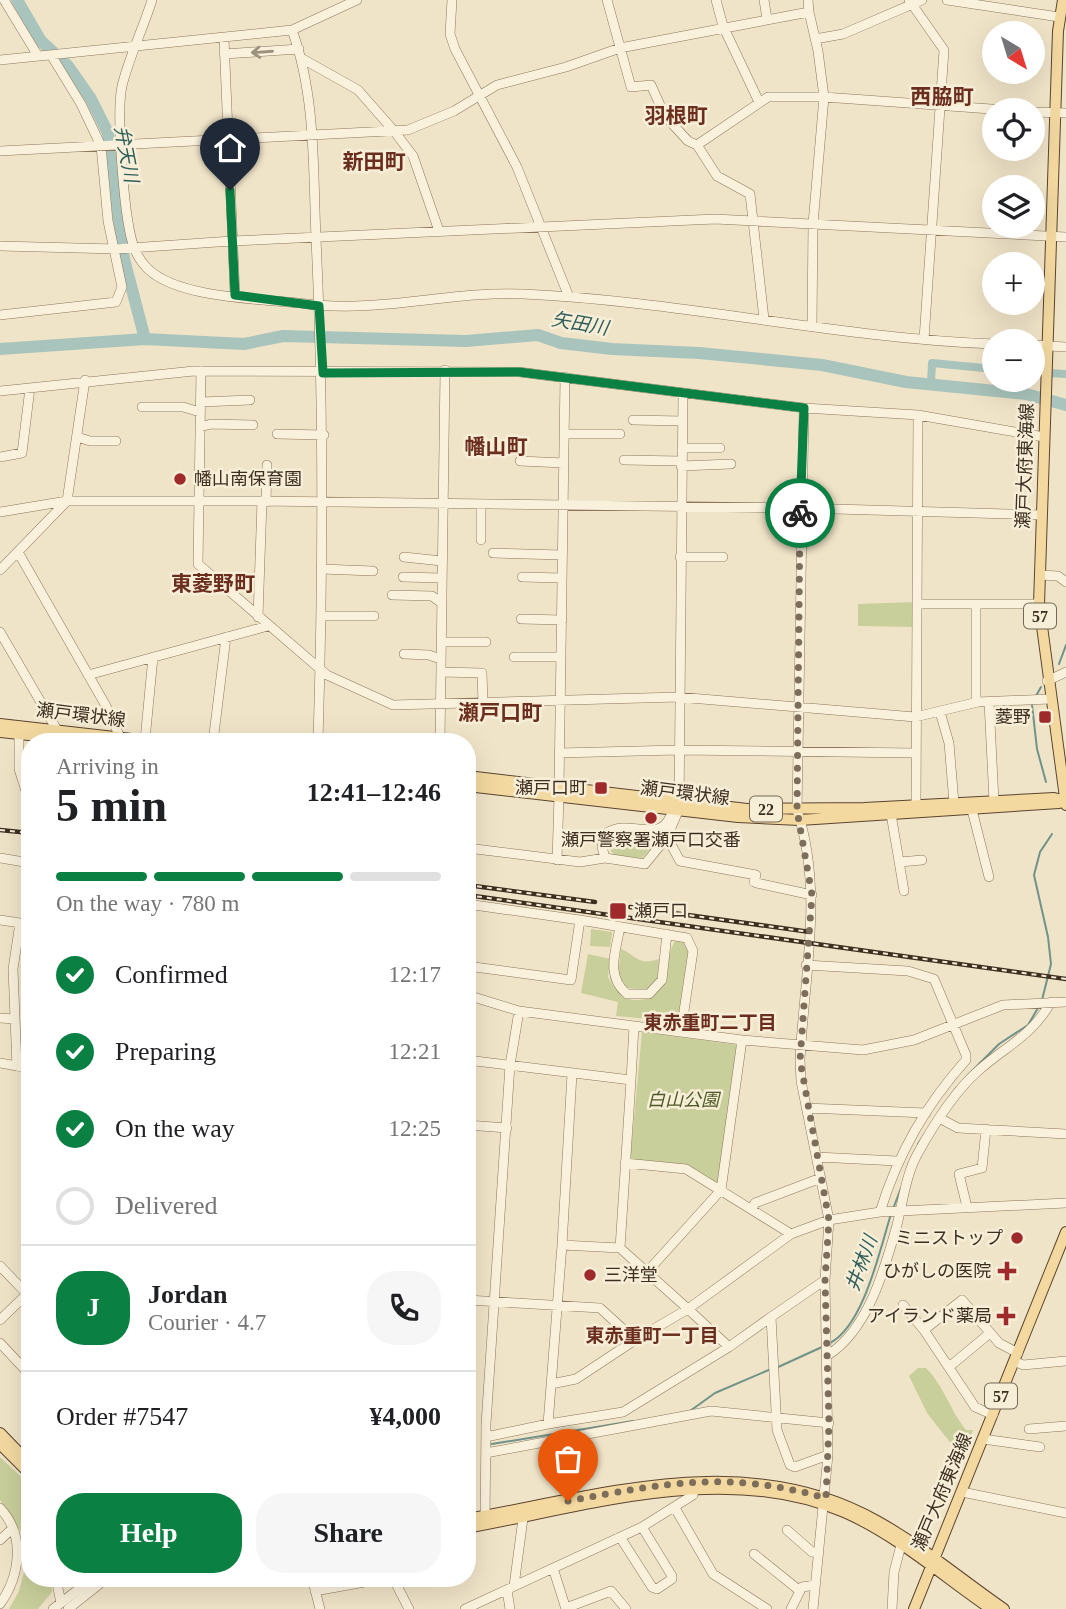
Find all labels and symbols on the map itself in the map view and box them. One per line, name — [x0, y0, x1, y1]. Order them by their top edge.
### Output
north arrow — [982, 21, 1045, 84]
one-way arrow — [251, 46, 273, 59]
district label: 西脇町 — [911, 85, 974, 109]
district label: 羽根町 — [645, 104, 708, 128]
pin — [200, 118, 260, 190]
water label: 弁天川 — [111, 124, 143, 186]
district label: 新田町 — [343, 150, 406, 174]
water label: 矢田川 — [550, 308, 612, 339]
street label: 瀬戸大府東海線 — [1013, 403, 1037, 529]
district label: 幡山町 — [465, 435, 528, 459]
place label: 幡山南保育園 — [194, 469, 302, 489]
marker: 幡山南保育園 — [172, 471, 188, 487]
courier — [765, 478, 835, 548]
district label: 東菱野町 — [171, 572, 255, 596]
road number: 57 — [1024, 604, 1056, 628]
street label: 瀬戸環状線 — [35, 700, 127, 730]
district label: 瀬戸口町 — [458, 701, 542, 725]
place label: 菱野 — [995, 707, 1031, 727]
marker: 菱野 — [1037, 709, 1053, 725]
place label: 瀬戸口町 — [515, 778, 587, 798]
street label: 瀬戸環状線 — [639, 778, 731, 808]
marker: 瀬戸口町 — [593, 780, 609, 796]
road number: 22 — [750, 796, 782, 822]
marker: 瀬戸警察署瀬戸口交番 — [643, 810, 659, 826]
place label: 瀬戸警察署瀬戸口交番 — [561, 830, 741, 850]
marker: 瀬戸口 — [608, 901, 628, 921]
place label: 瀬戸口 — [634, 901, 688, 921]
district label: 東赤重町二丁目 — [643, 1012, 777, 1033]
park label: 白山公園 — [647, 1090, 722, 1110]
place label: ミニストップ — [895, 1228, 1003, 1248]
marker: ミニストップ — [1009, 1230, 1025, 1246]
water label: 井林川 — [842, 1231, 882, 1294]
place label: ひがしの医院 — [883, 1261, 991, 1281]
marker: ひがしの医院 — [997, 1261, 1017, 1281]
place label: 三洋堂 — [604, 1265, 658, 1285]
marker: 三洋堂 — [582, 1267, 598, 1283]
place label: アイランド薬局 — [867, 1306, 992, 1326]
marker: アイランド薬局 — [998, 1308, 1014, 1324]
district label: 東赤重町一丁目 — [585, 1325, 719, 1346]
road number: 57 — [985, 1384, 1017, 1408]
pin — [538, 1429, 598, 1501]
street label: 瀬戸大府東海線 — [908, 1430, 976, 1554]

